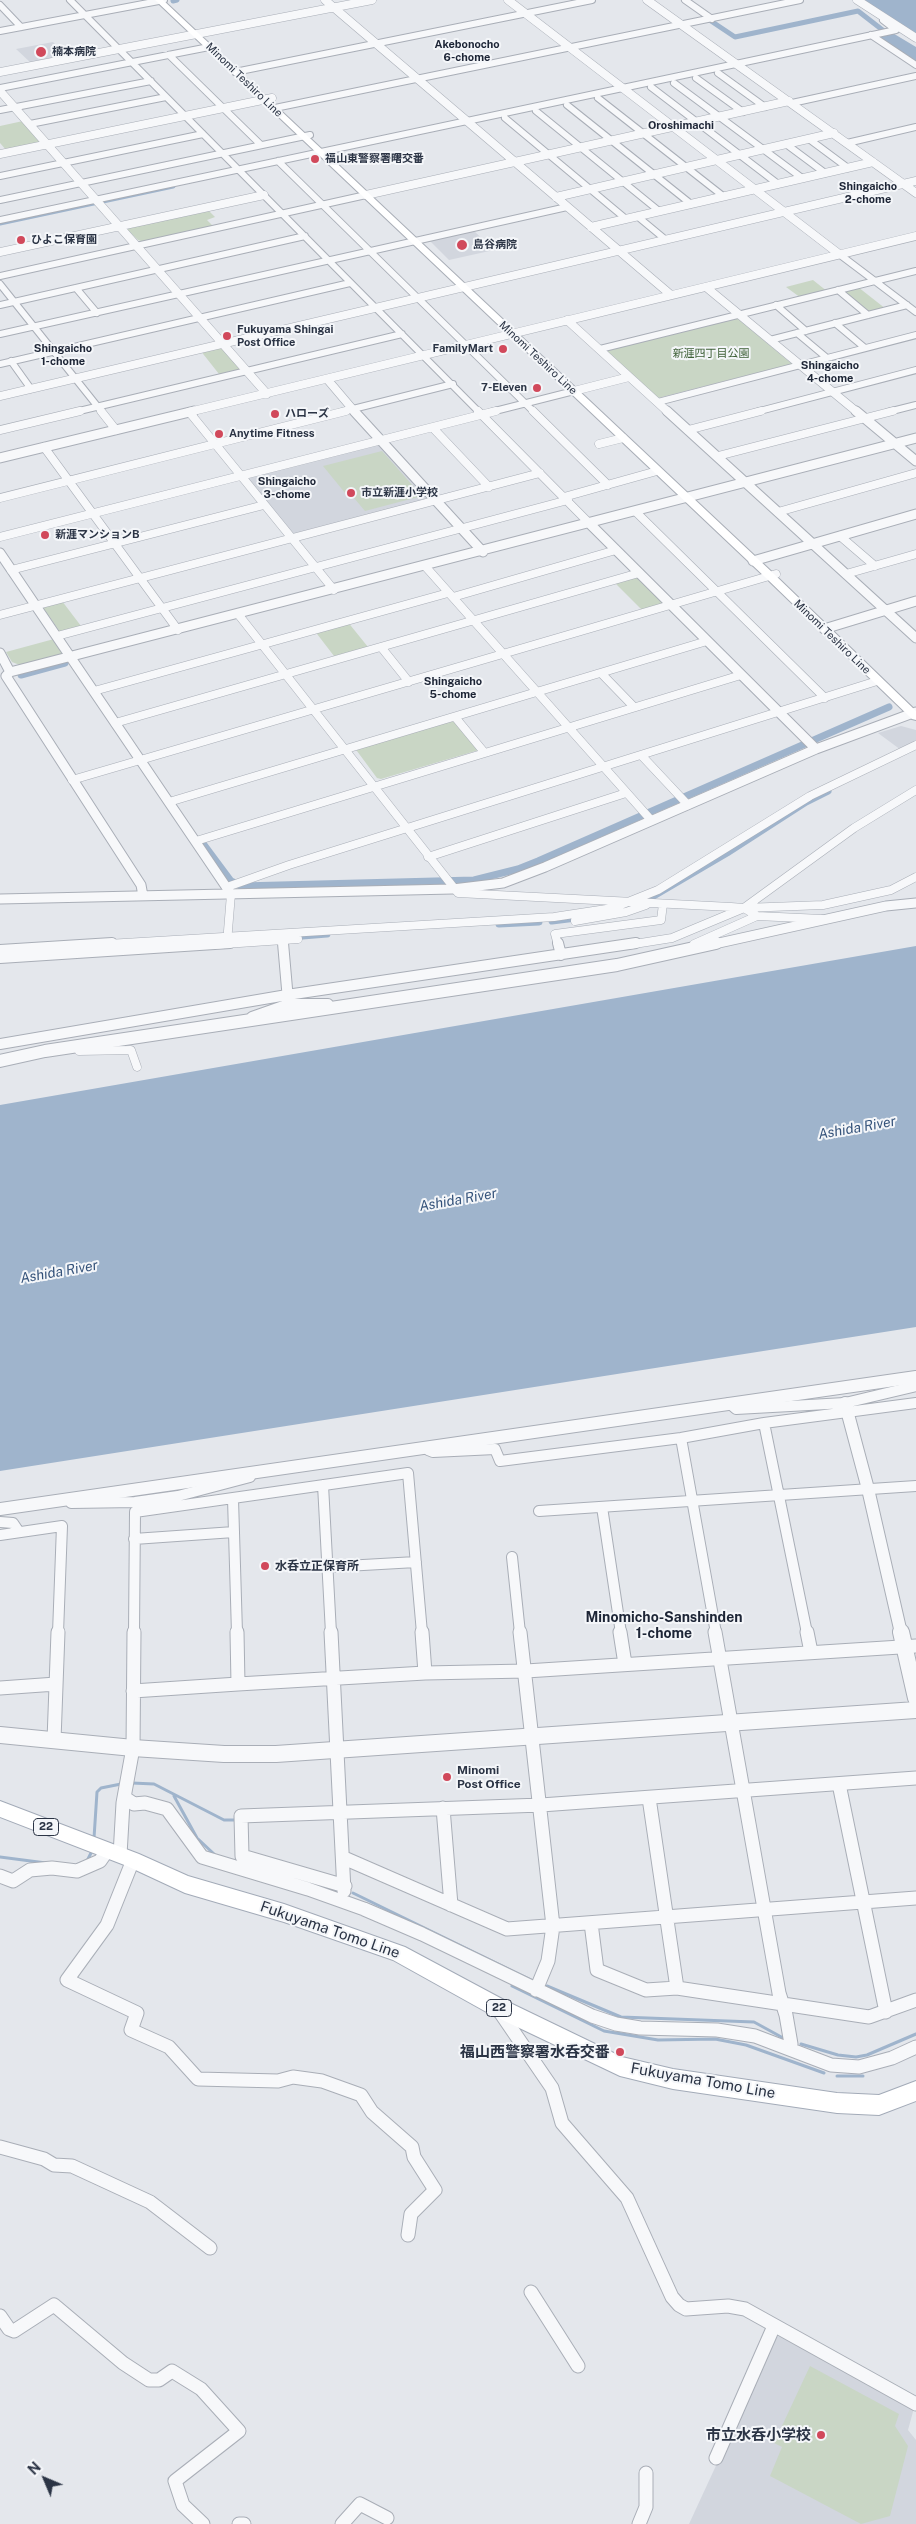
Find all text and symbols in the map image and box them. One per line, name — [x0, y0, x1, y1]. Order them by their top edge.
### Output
district label: Akebonocho 6-chome — [434, 38, 500, 64]
street label: Minomi Teshiro Line — [203, 40, 285, 120]
marker: 楠本病院 — [34, 45, 48, 59]
place label: 楠本病院 — [52, 45, 96, 59]
district label: Oroshimachi — [648, 119, 714, 133]
place label: 福山東警察署曙交番 — [325, 152, 424, 166]
marker: 福山東警察署曙交番 — [309, 153, 321, 165]
district label: Shingaicho 2-chome — [839, 180, 897, 206]
place label: ひよこ保育園 — [31, 233, 97, 247]
marker: ひよこ保育園 — [15, 234, 27, 246]
marker: 島谷病院 — [455, 238, 469, 252]
place label: 島谷病院 — [473, 238, 517, 252]
street label: Minomi Teshiro Line — [496, 319, 580, 397]
place label: Fukuyama Shingai Post Office — [237, 323, 333, 349]
marker: Fukuyama Shingai Post Office — [221, 330, 233, 342]
district label: Shingaicho 1-chome — [34, 342, 92, 368]
place label: FamilyMart — [432, 342, 493, 356]
marker: FamilyMart — [497, 343, 509, 355]
park label: 新涯四丁目公園 — [673, 347, 749, 361]
district label: Shingaicho 4-chome — [801, 359, 859, 385]
place label: 7-Eleven — [481, 381, 527, 395]
marker: 7-Eleven — [531, 382, 543, 394]
place label: ハローズ — [285, 407, 329, 421]
marker: ハローズ — [269, 408, 281, 420]
place label: Anytime Fitness — [229, 427, 315, 441]
marker: Anytime Fitness — [213, 428, 225, 440]
district label: Shingaicho 3-chome — [258, 475, 316, 501]
place label: 市立新涯小学校 — [361, 486, 438, 500]
marker: 市立新涯小学校 — [345, 487, 357, 499]
place label: 新涯マンションB — [55, 528, 140, 542]
marker: 新涯マンションB — [39, 529, 51, 541]
street label: Minomi Teshiro Line — [791, 597, 873, 677]
district label: Shingaicho 5-chome — [424, 675, 482, 701]
water label: Ashida River — [817, 1113, 897, 1143]
water label: Ashida River — [418, 1185, 498, 1215]
water label: Ashida River — [19, 1257, 99, 1287]
place label: 水呑立正保育所 — [275, 1559, 359, 1573]
marker: 水呑立正保育所 — [259, 1560, 271, 1572]
district label: Minomicho-Sanshinden 1-chome — [585, 1610, 743, 1642]
place label: Minomi Post Office — [457, 1763, 521, 1791]
marker: Minomi Post Office — [441, 1771, 453, 1783]
road number: 22 — [34, 1818, 58, 1835]
street label: Fukuyama Tomo Line — [258, 1898, 402, 1962]
road number: 22 — [486, 2000, 512, 2016]
place label: 福山西警察署水呑交番 — [460, 2043, 610, 2061]
marker: 福山西警察署水呑交番 — [614, 2046, 626, 2058]
street label: Fukuyama Tomo Line — [629, 2059, 777, 2103]
place label: 市立水呑小学校 — [706, 2426, 811, 2444]
marker: 市立水呑小学校 — [815, 2429, 827, 2441]
north arrow — [20, 2454, 70, 2504]
text: N — [25, 2459, 44, 2478]

